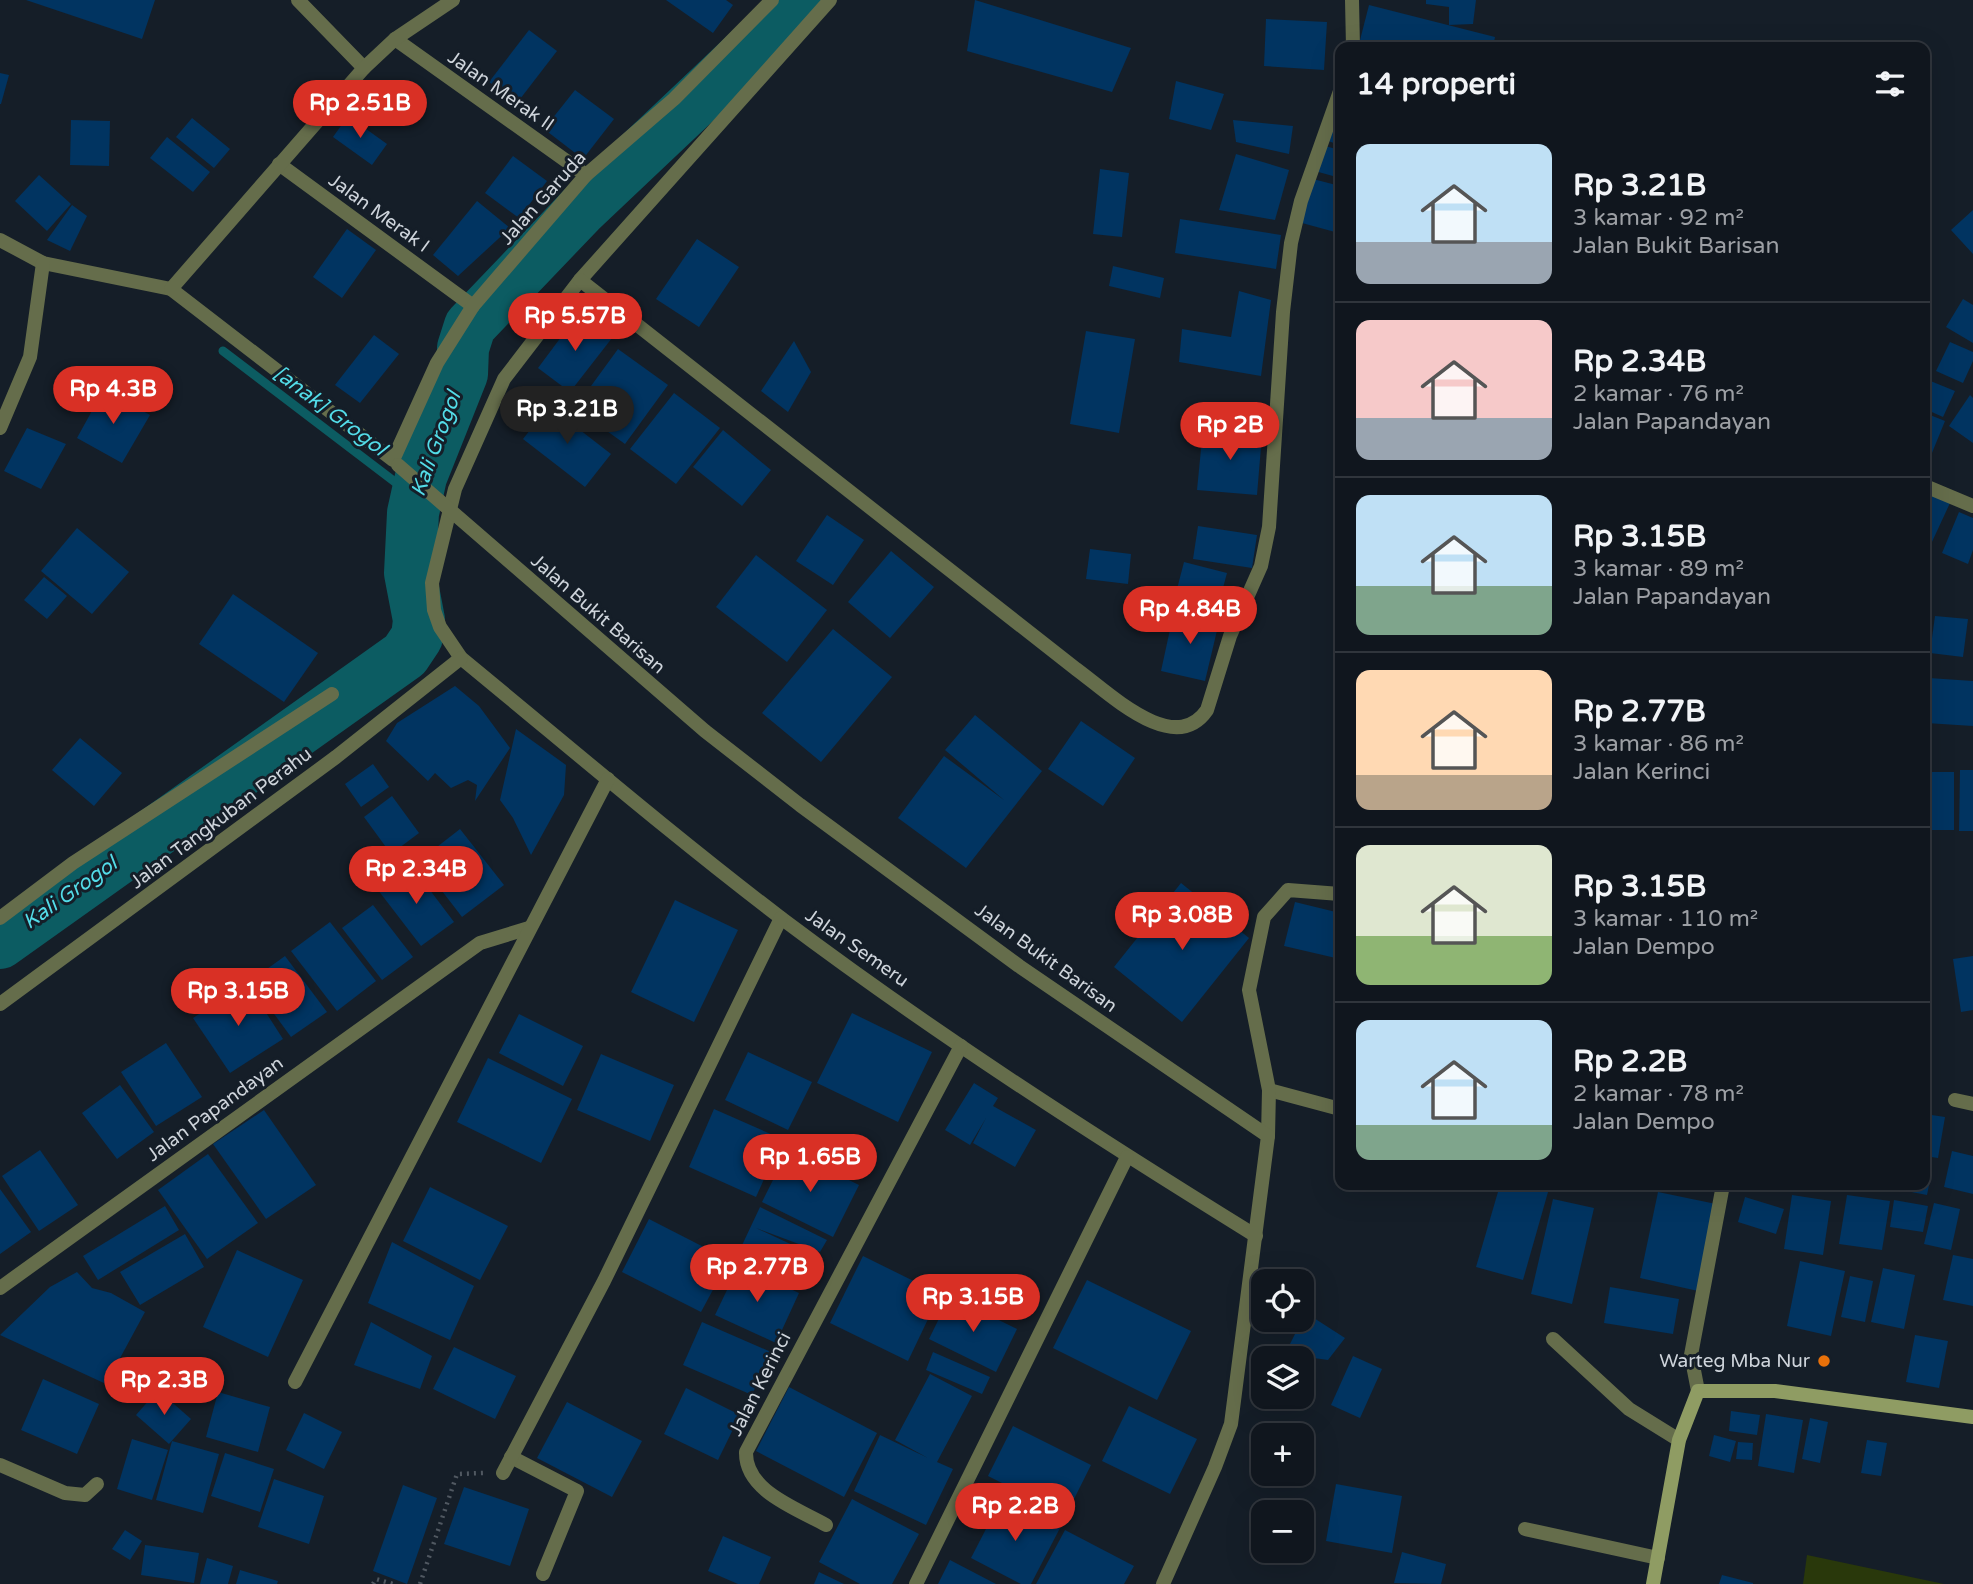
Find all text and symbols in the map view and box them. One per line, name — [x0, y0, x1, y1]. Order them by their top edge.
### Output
street label: Jalan Merak II — [444, 46, 558, 136]
icon: filters — [1871, 65, 1909, 103]
text: 14 properti — [1356, 66, 1516, 103]
pin: Rp 2.51B — [288, 80, 432, 140]
text: Rp 2.51B — [309, 89, 411, 117]
street label: Jalan Garuda — [495, 147, 591, 249]
text: Rp 3.21B — [1573, 167, 1706, 204]
street label: Jalan Merak I — [324, 169, 434, 257]
icon: home — [1412, 172, 1496, 256]
text: 3 kamar · 92 m² — [1573, 204, 1744, 232]
text: Jalan Bukit Barisan — [1573, 232, 1779, 260]
pin: Rp 5.57B — [503, 294, 647, 353]
text: Rp 5.57B — [524, 302, 626, 330]
text: Rp 2.34B — [1573, 343, 1706, 380]
icon: home — [1412, 348, 1496, 432]
water label: [anak] Grogol — [269, 361, 393, 463]
pin: Rp 4.3B — [48, 366, 178, 426]
text: Rp 4.3B — [69, 375, 157, 403]
text: 2 kamar · 76 m² — [1573, 380, 1744, 408]
water label: Kali Grogol — [406, 386, 467, 500]
pin: Rp 3.21B — [495, 386, 639, 446]
text: Rp 3.21B — [516, 395, 618, 423]
pin: Rp 2B — [1181, 402, 1279, 462]
text: Jalan Papandayan — [1573, 408, 1771, 436]
text: Rp 2B — [1196, 411, 1264, 439]
text: Rp 3.15B — [1573, 518, 1706, 555]
icon: home — [1412, 523, 1496, 607]
street label: Jalan Bukit Barisan — [526, 550, 670, 678]
text: 3 kamar · 89 m² — [1573, 555, 1744, 583]
text: Jalan Papandayan — [1573, 583, 1771, 611]
pin: Rp 4.84B — [1118, 586, 1262, 646]
text: Rp 4.84B — [1139, 595, 1241, 623]
text: Rp 2.77B — [1573, 693, 1706, 730]
icon: home — [1412, 698, 1496, 782]
text: 3 kamar · 86 m² — [1573, 730, 1744, 758]
street label: Jalan Tangkuban Perahu — [126, 743, 316, 893]
text: Jalan Kerinci — [1573, 758, 1710, 786]
pin: Rp 2.34B — [344, 846, 488, 906]
water label: Kali Grogol — [18, 850, 124, 935]
text: Rp 2.34B — [365, 855, 467, 883]
text: Rp 3.15B — [1573, 868, 1706, 905]
icon: home — [1412, 873, 1496, 957]
pin: Rp 3.08B — [1110, 892, 1254, 952]
street label: Jalan Bukit Barisan — [971, 899, 1121, 1017]
text: Rp 3.08B — [1131, 901, 1233, 929]
street label: Jalan Semeru — [801, 904, 913, 992]
text: 3 kamar · 110 m² — [1573, 905, 1758, 933]
text: Jalan Dempo — [1573, 933, 1715, 961]
pin: Rp 3.15B — [166, 968, 310, 1028]
text: Rp 3.15B — [187, 977, 289, 1005]
text: Rp 2.2B — [1573, 1043, 1687, 1080]
icon: home — [1412, 1048, 1496, 1132]
street label: Jalan Papandayan — [142, 1052, 288, 1166]
text: 2 kamar · 78 m² — [1573, 1080, 1744, 1108]
text: Jalan Dempo — [1573, 1108, 1715, 1136]
pin: Rp 1.65B — [738, 1134, 882, 1194]
text: Rp 1.65B — [759, 1143, 861, 1171]
pin: Rp 2.77B — [685, 1244, 829, 1304]
text: Rp 2.77B — [706, 1253, 808, 1281]
map controls — [1251, 1269, 1314, 1563]
button: locate — [1251, 1269, 1314, 1332]
pin: Rp 3.15B — [901, 1274, 1045, 1334]
text: Rp 3.15B — [922, 1283, 1024, 1311]
street label: Jalan Kerinci — [724, 1328, 796, 1440]
button: layers — [1251, 1346, 1314, 1409]
place label: Warteg Mba Nur — [1659, 1350, 1811, 1372]
marker: Warteg Mba Nur — [1816, 1353, 1832, 1369]
pin: Rp 2.3B — [99, 1358, 229, 1417]
text: Rp 2.3B — [120, 1366, 208, 1394]
button: + — [1251, 1423, 1314, 1486]
pin: Rp 2.2B — [950, 1484, 1080, 1543]
text: Rp 2.2B — [971, 1492, 1059, 1520]
button: − — [1251, 1500, 1314, 1563]

